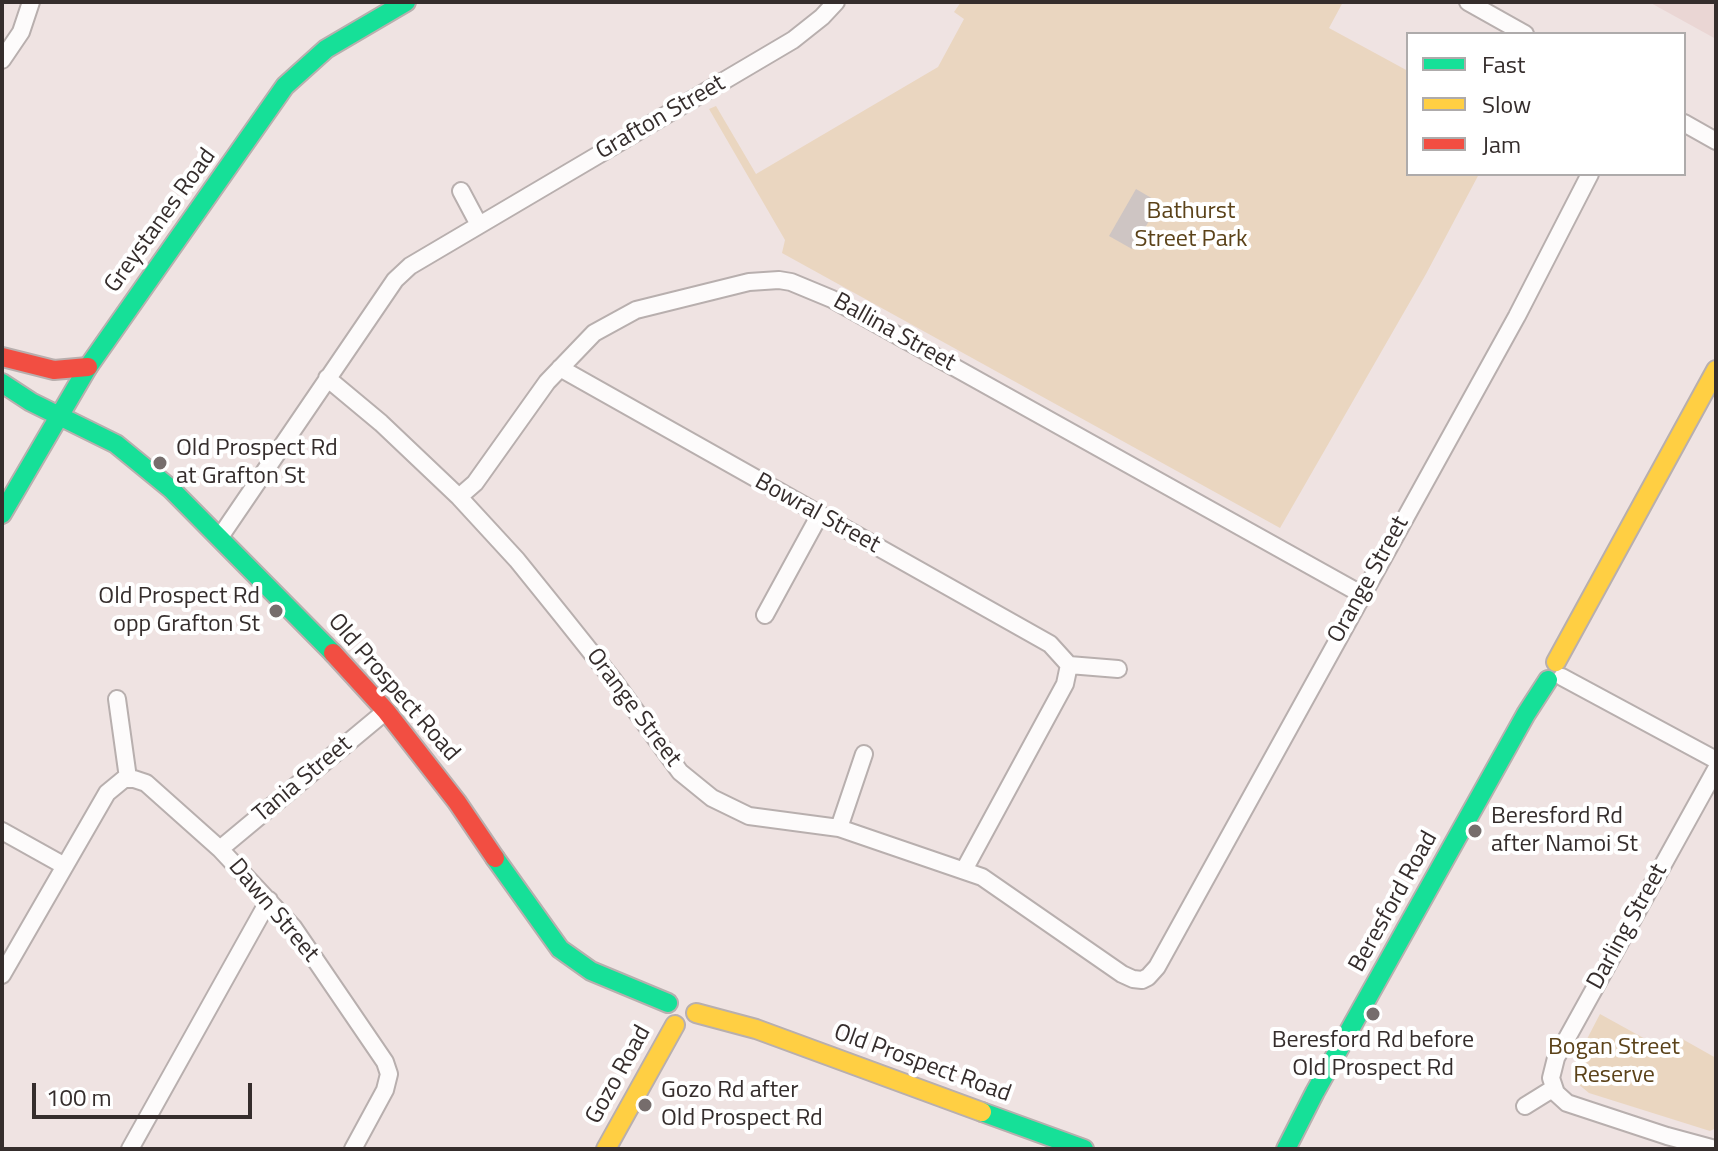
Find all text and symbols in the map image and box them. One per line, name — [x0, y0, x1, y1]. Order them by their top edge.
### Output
legend — [1406, 32, 1686, 176]
text: Fast — [1482, 46, 1525, 82]
street label: Grafton Street — [591, 69, 731, 167]
text: Slow — [1482, 86, 1531, 122]
text: Jam — [1482, 126, 1521, 162]
street label: Greystanes Road — [99, 143, 223, 299]
park label: Bathurst Street Park — [1134, 198, 1248, 254]
street label: Ballina Street — [828, 288, 960, 378]
place label: Old Prospect Rd at Grafton St — [176, 435, 338, 491]
marker: Old Prospect Rd at Grafton St — [151, 454, 169, 472]
street label: Bowral Street — [749, 468, 885, 560]
street label: Orange Street — [1322, 512, 1416, 648]
place label: Old Prospect Rd opp Grafton St — [98, 583, 260, 639]
marker: Old Prospect Rd opp Grafton St — [267, 602, 285, 620]
street label: Old Prospect Road — [321, 608, 465, 768]
street label: Orange Street — [579, 643, 687, 773]
street label: Tania Street — [248, 730, 358, 830]
place label: Beresford Rd after Namoi St — [1491, 803, 1638, 859]
marker: Beresford Rd after Namoi St — [1466, 822, 1484, 840]
street label: Beresford Road — [1343, 827, 1445, 977]
street label: Dawn Street — [222, 854, 324, 968]
street label: Darling Street — [1582, 859, 1674, 995]
marker: Beresford Rd before Old Prospect Rd — [1364, 1005, 1382, 1023]
street label: Old Prospect Road — [830, 1019, 1014, 1109]
street label: Gozo Road — [580, 1021, 658, 1129]
place label: Beresford Rd before Old Prospect Rd — [1272, 1027, 1474, 1083]
park label: Bogan Street Reserve — [1548, 1034, 1680, 1090]
scale bar — [36, 1067, 256, 1117]
place label: Gozo Rd after Old Prospect Rd — [661, 1077, 823, 1133]
text: 100 m — [46, 1079, 112, 1115]
marker: Gozo Rd after Old Prospect Rd — [636, 1096, 654, 1114]

